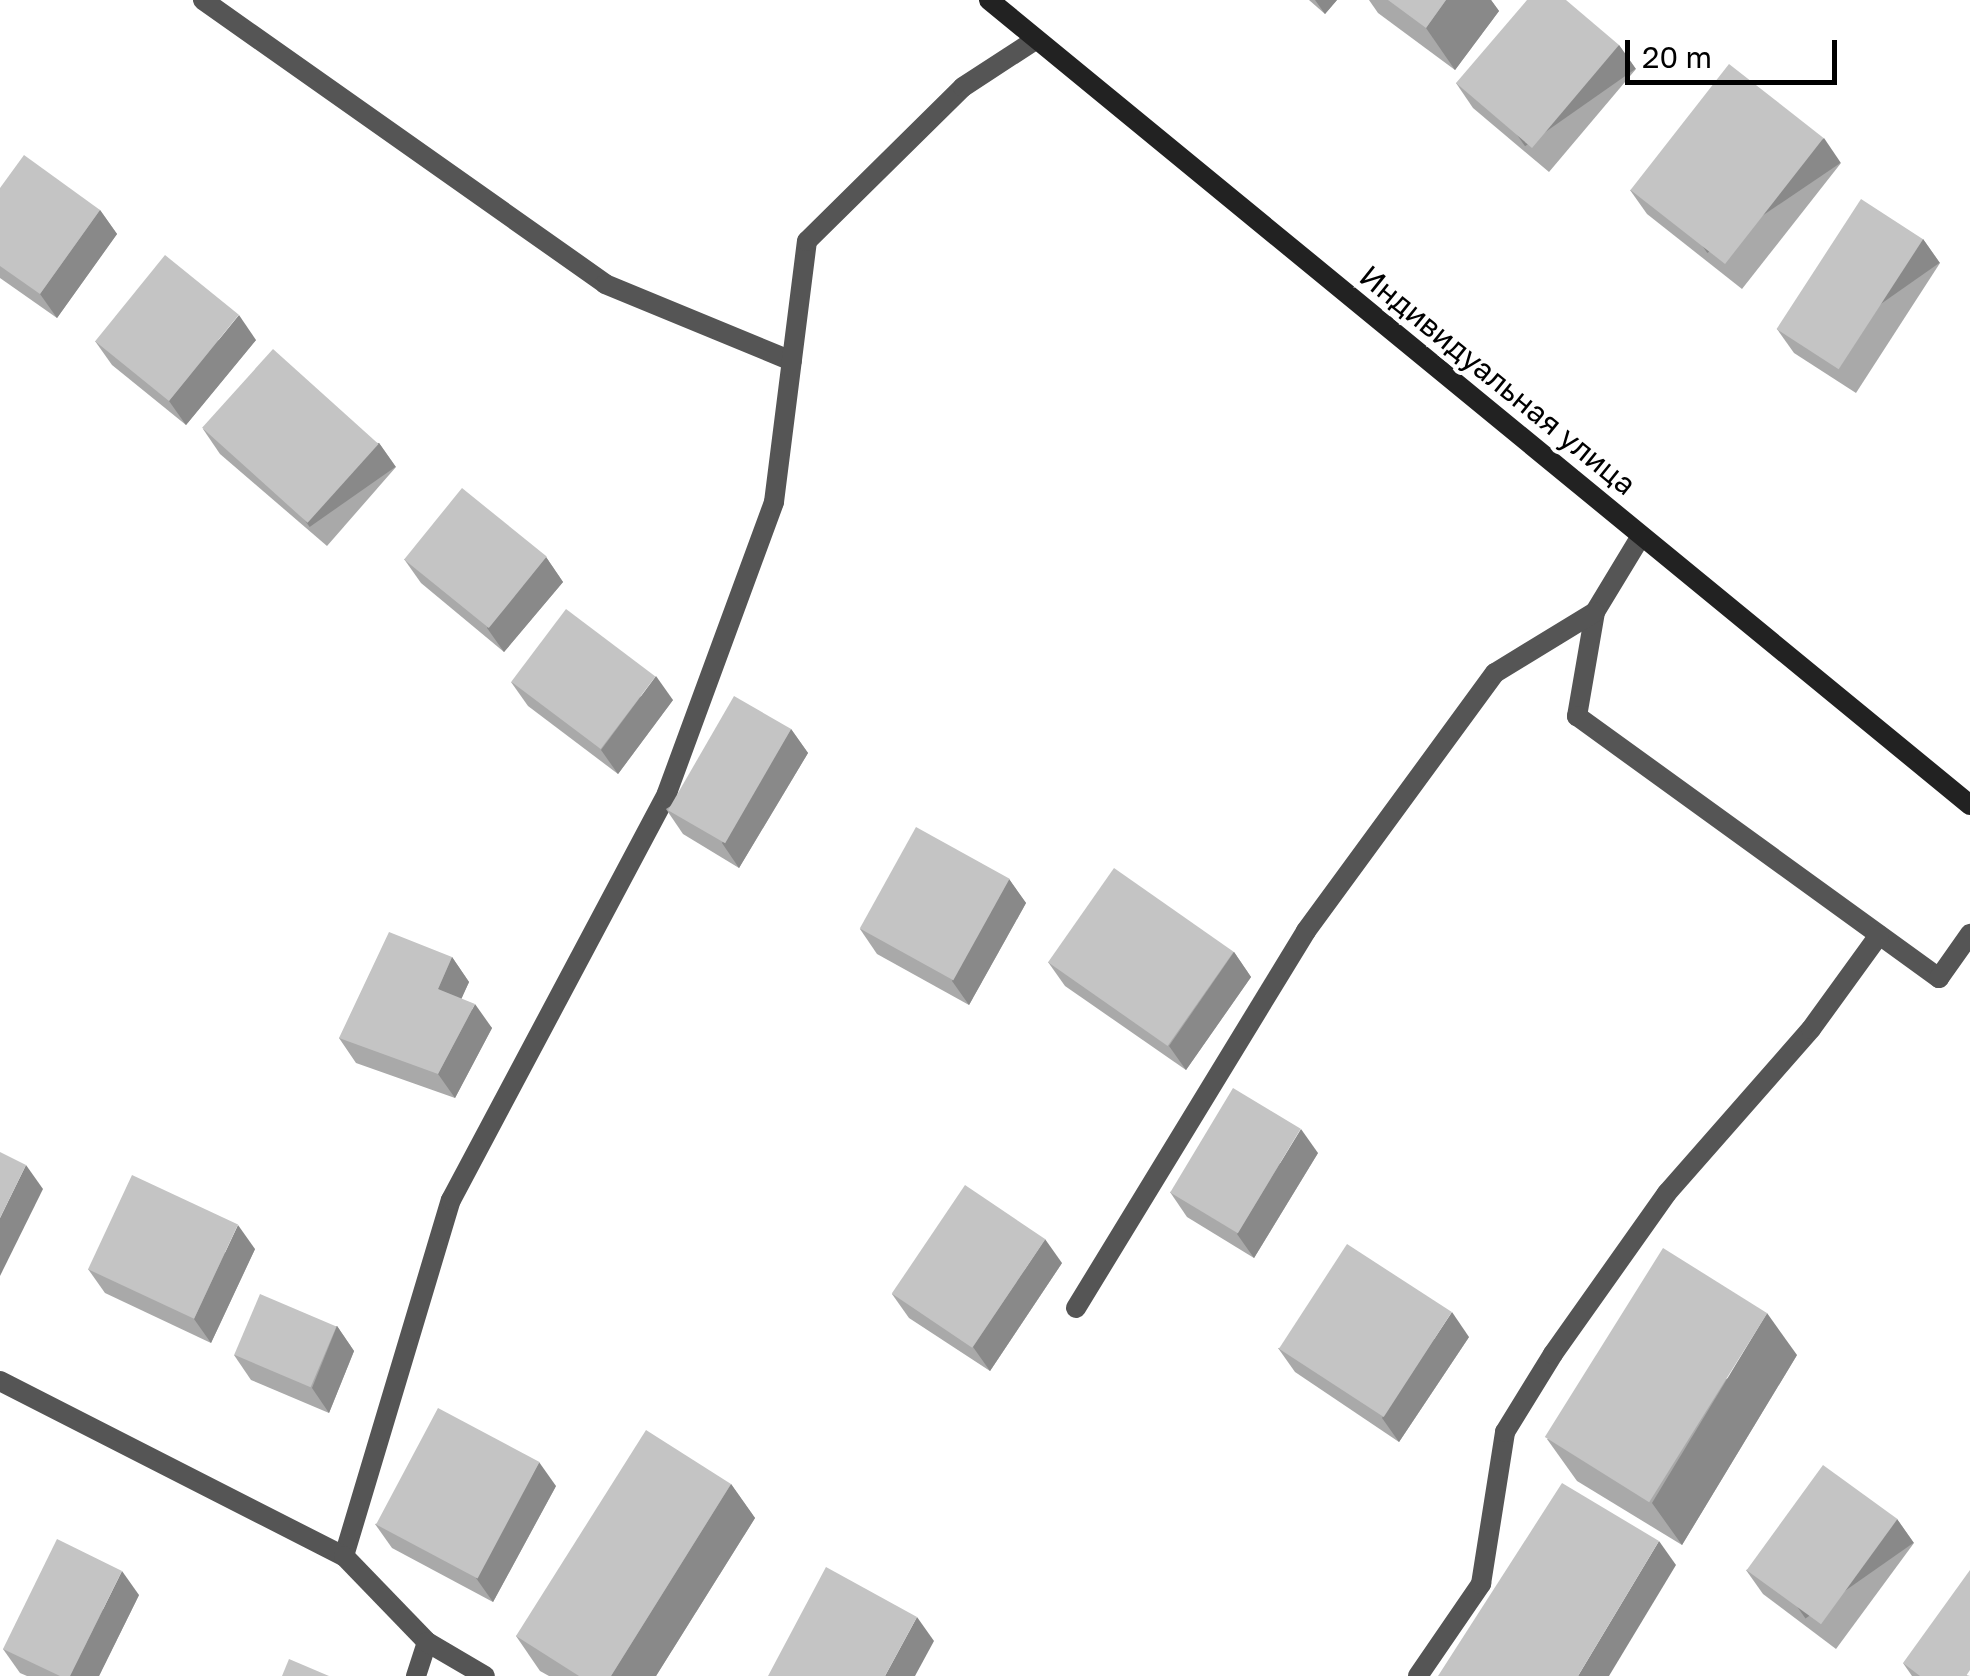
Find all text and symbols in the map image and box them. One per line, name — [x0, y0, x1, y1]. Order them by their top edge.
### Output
scale bar — [1630, 20, 1842, 82]
text: 20 m — [1642, 39, 1712, 75]
street label: Индивидуальная улица — [1353, 258, 1643, 502]

